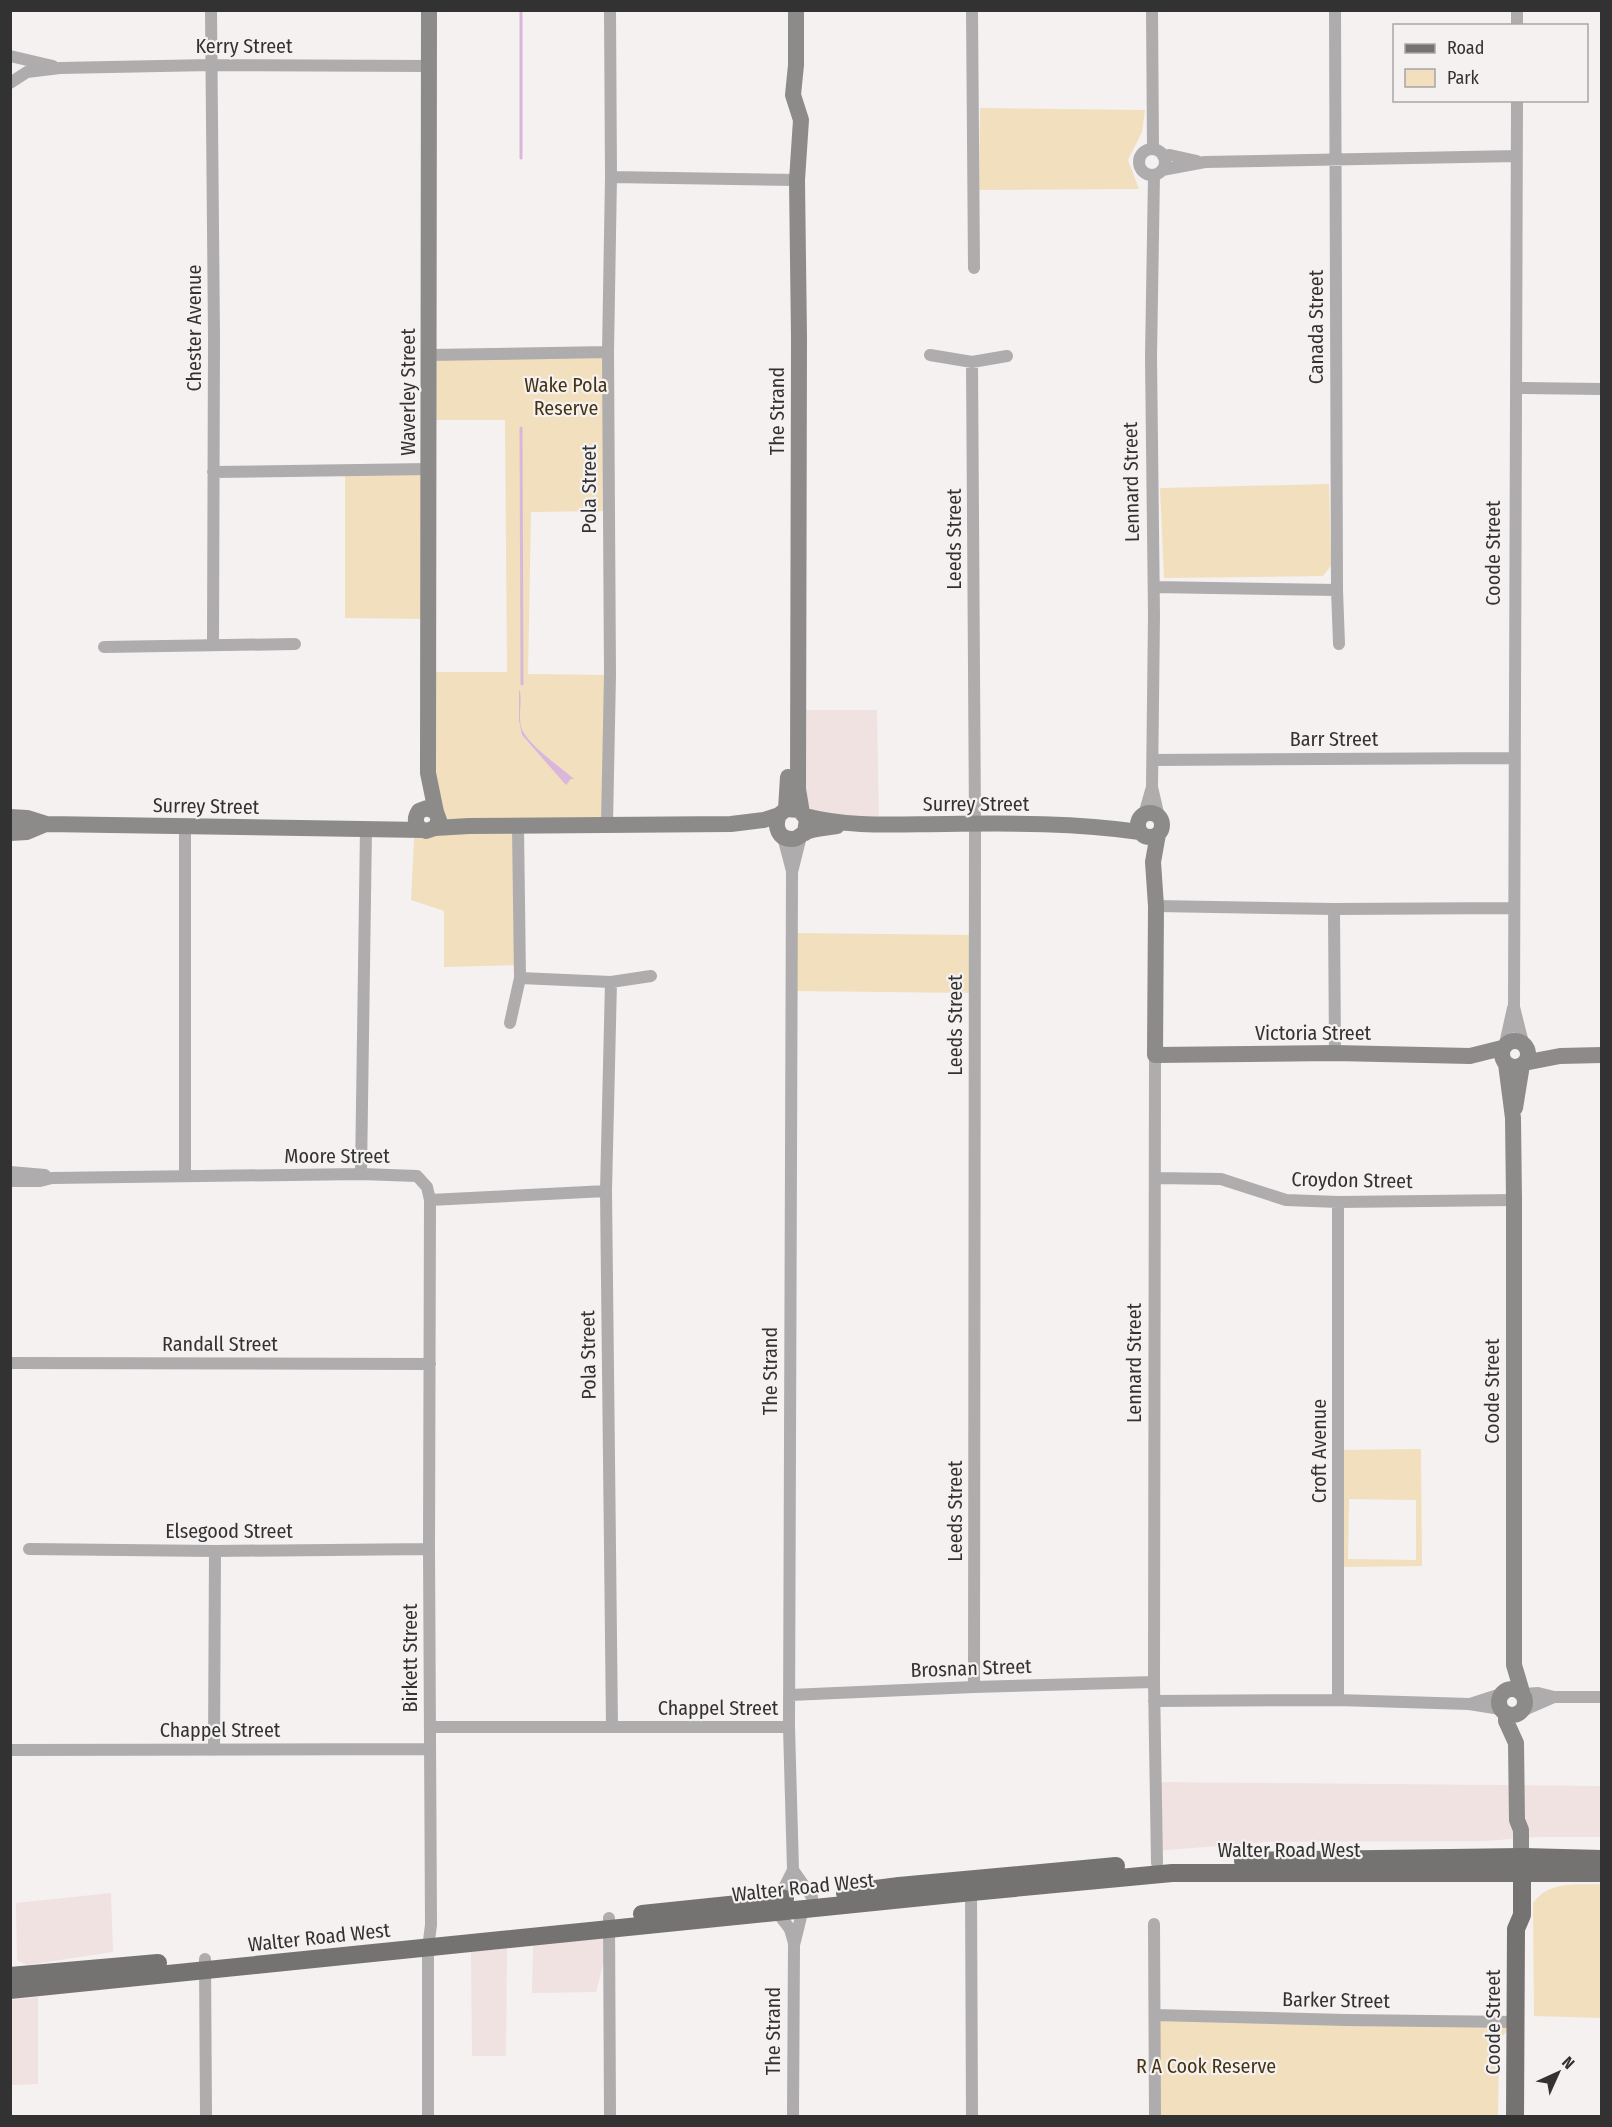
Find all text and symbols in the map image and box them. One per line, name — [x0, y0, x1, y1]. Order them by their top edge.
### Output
legend — [1393, 24, 1588, 102]
street label: Kerry Street — [196, 34, 293, 58]
text: Road — [1447, 37, 1484, 59]
text: Park — [1447, 67, 1480, 89]
street label: Chester Avenue — [182, 265, 206, 391]
street label: Canada Street — [1304, 269, 1328, 384]
street label: Waverley Street — [396, 328, 420, 456]
street label: The Strand — [765, 367, 789, 455]
park label: Wake Pola Reserve — [524, 373, 608, 420]
street label: Lennard Street — [1118, 421, 1144, 542]
street label: Pola Street — [577, 444, 601, 534]
street label: Leeds Street — [942, 488, 966, 590]
street label: Coode Street — [1481, 500, 1505, 606]
street label: Barr Street — [1290, 727, 1379, 751]
street label: Surrey Street — [923, 792, 1030, 816]
street label: Surrey Street — [153, 793, 260, 819]
street label: Leeds Street — [943, 974, 967, 1076]
street label: Victoria Street — [1255, 1021, 1372, 1045]
street label: Moore Street — [284, 1144, 390, 1168]
street label: Croydon Street — [1291, 1167, 1413, 1193]
street label: Lennard Street — [1122, 1302, 1146, 1423]
street label: Pola Street — [575, 1310, 601, 1400]
street label: The Strand — [758, 1327, 782, 1415]
street label: Randall Street — [162, 1332, 278, 1356]
street label: Coode Street — [1480, 1338, 1504, 1444]
street label: Croft Avenue — [1307, 1399, 1331, 1503]
street label: Leeds Street — [943, 1460, 967, 1562]
street label: Elsegood Street — [165, 1519, 293, 1543]
street label: Birkett Street — [398, 1603, 422, 1712]
street label: Brosnan Street — [910, 1654, 1032, 1682]
street label: Chappel Street — [658, 1696, 779, 1720]
street label: Chappel Street — [160, 1718, 281, 1742]
street label: Walter Road West — [1218, 1838, 1361, 1862]
street label: Walter Road West — [731, 1868, 876, 1906]
street label: Walter Road West — [247, 1918, 392, 1956]
street label: Coode Street — [1481, 1969, 1505, 2075]
street label: The Strand — [761, 1987, 785, 2075]
street label: Barker Street — [1282, 1987, 1390, 2013]
north arrow — [1528, 2043, 1588, 2103]
text: N — [1558, 2053, 1578, 2073]
park label: R A Cook Reserve — [1136, 2054, 1276, 2078]

